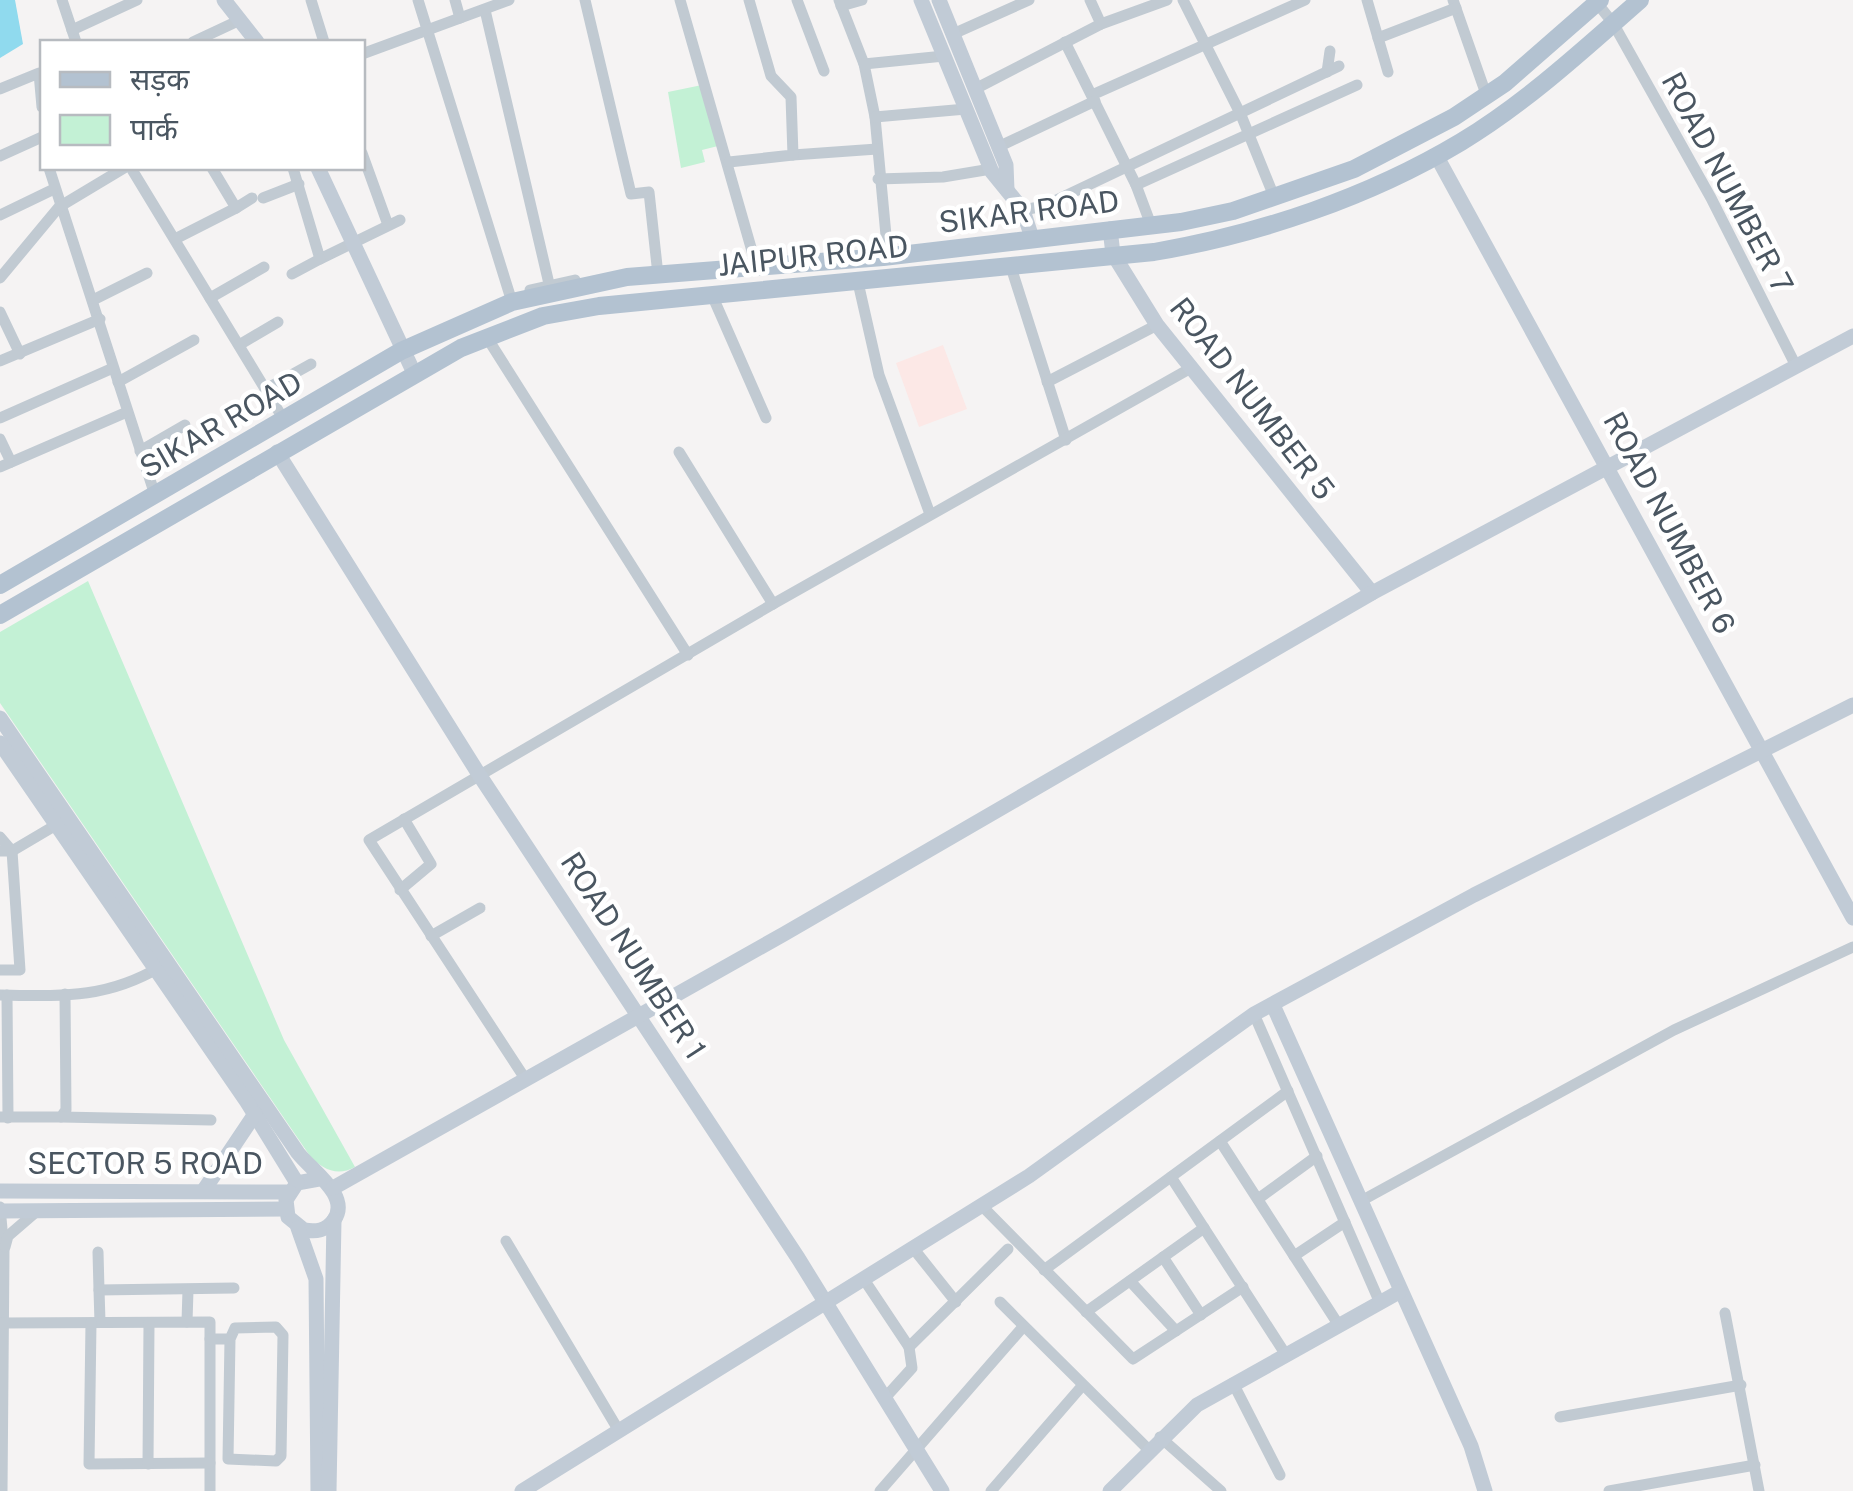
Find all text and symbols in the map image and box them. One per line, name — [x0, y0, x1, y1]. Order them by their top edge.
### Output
legend — [40, 40, 365, 170]
text: सड़क — [130, 61, 190, 97]
street label: ROAD NUMBER 7 — [1654, 66, 1801, 299]
text: पार्क — [130, 111, 179, 147]
street label: SIKAR ROAD — [937, 182, 1121, 240]
street label: JAIPUR ROAD — [716, 227, 910, 283]
street label: ROAD NUMBER 5 — [1163, 290, 1343, 507]
street label: SIKAR ROAD — [133, 363, 308, 485]
street label: ROAD NUMBER 6 — [1596, 406, 1743, 639]
street label: ROAD NUMBER 1 — [554, 845, 714, 1066]
street label: SECTOR 5 ROAD — [27, 1145, 263, 1181]

